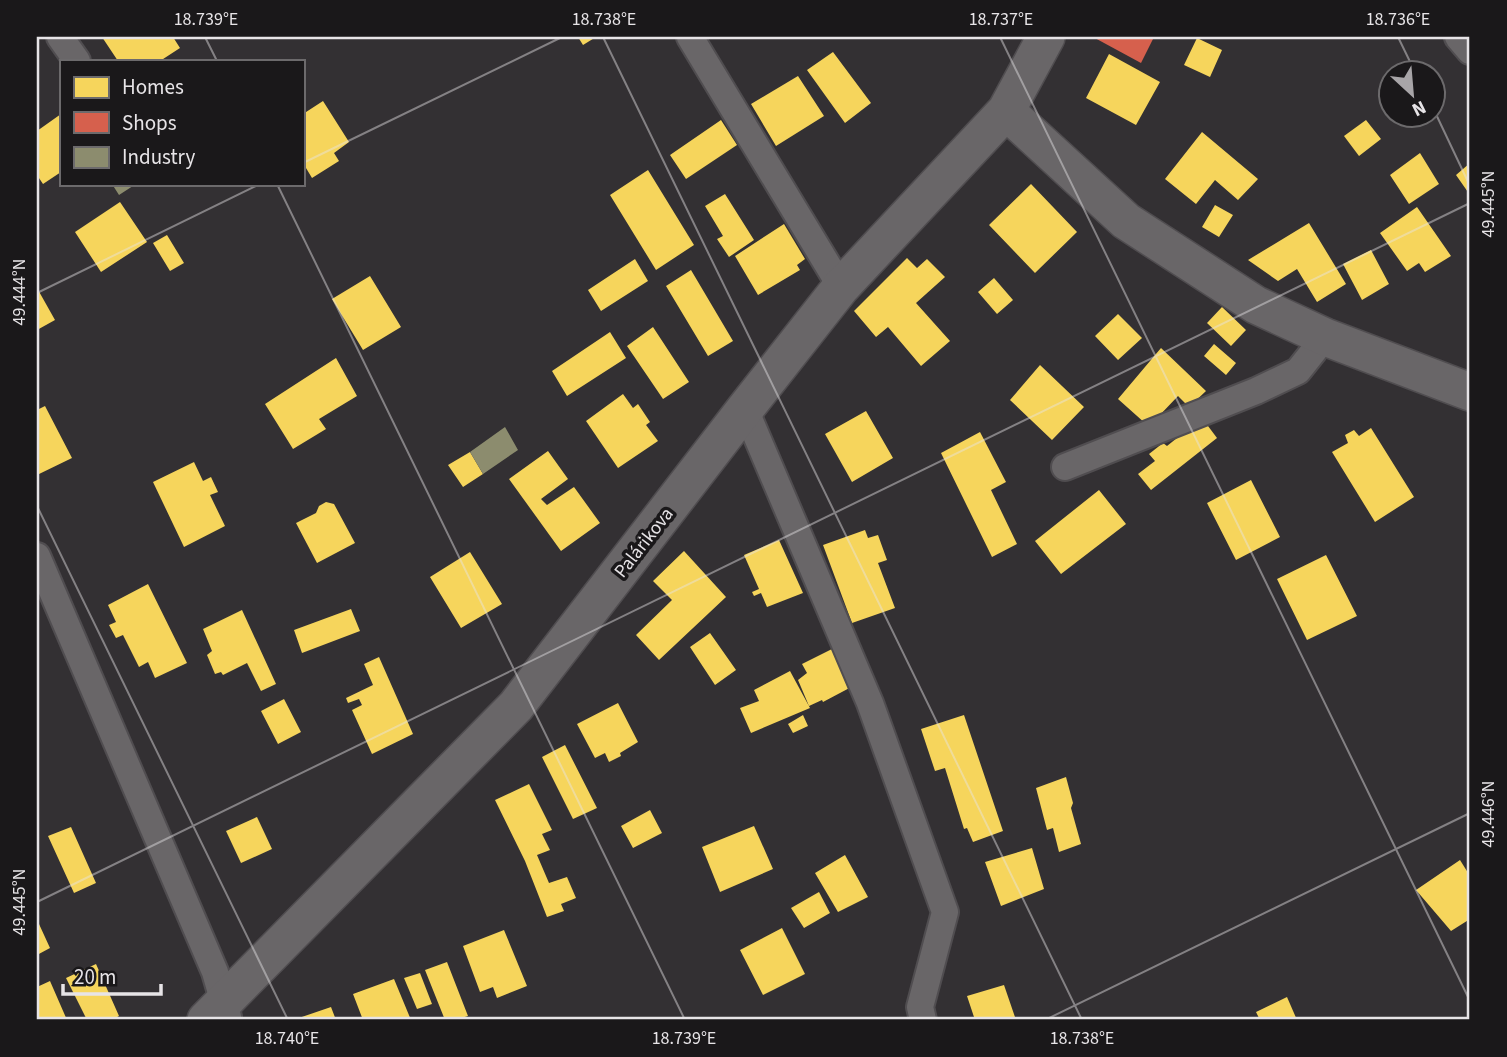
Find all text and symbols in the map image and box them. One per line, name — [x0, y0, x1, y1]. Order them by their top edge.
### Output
text: 18.739°E — [174, 7, 238, 32]
text: 18.738°E — [572, 7, 636, 32]
text: 18.737°E — [969, 7, 1033, 32]
text: 18.736°E — [1366, 7, 1430, 32]
legend — [60, 60, 304, 186]
north arrow — [1378, 60, 1448, 130]
text: Homes — [122, 72, 184, 102]
text: N — [1407, 93, 1430, 123]
text: Shops — [122, 108, 177, 138]
text: Industry — [122, 142, 195, 172]
text: 49.445°N — [1476, 171, 1501, 237]
text: 49.444°N — [7, 259, 32, 325]
street label: Palárikova — [608, 502, 680, 584]
text: 49.446°N — [1476, 781, 1501, 847]
text: 49.445°N — [7, 869, 32, 935]
scale bar — [63, 952, 161, 996]
text: 20 m — [74, 962, 116, 992]
text: 18.740°E — [255, 1026, 319, 1051]
text: 18.739°E — [652, 1026, 716, 1051]
text: 18.738°E — [1050, 1026, 1114, 1051]

